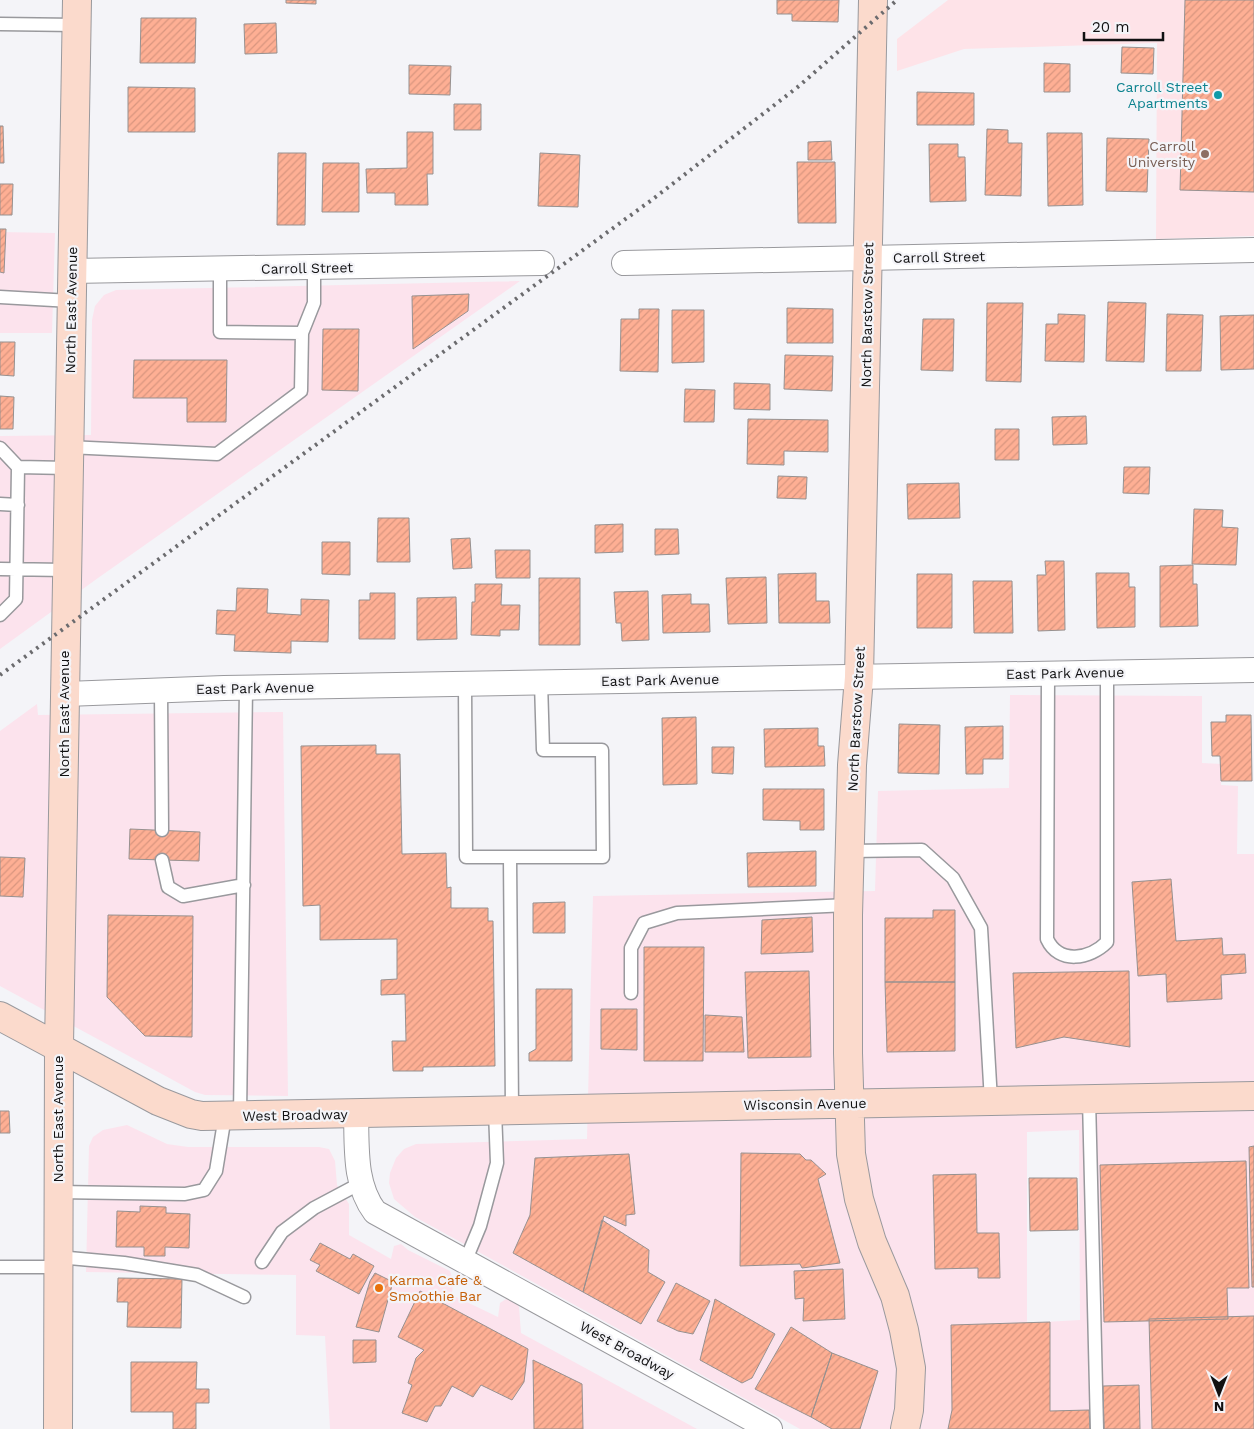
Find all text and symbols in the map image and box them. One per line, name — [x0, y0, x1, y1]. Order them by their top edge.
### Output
scale bar — [1084, 10, 1163, 42]
text: 20 m — [1092, 18, 1130, 36]
place label: Carroll Street Apartments — [1116, 79, 1208, 111]
marker: Carroll Street Apartments — [1212, 89, 1224, 101]
place label: Carroll University — [1128, 138, 1196, 170]
marker: Carroll University — [1199, 148, 1211, 160]
street label: North Barstow Street — [858, 242, 876, 388]
street label: North East Avenue — [62, 246, 80, 374]
street label: Carroll Street — [893, 248, 985, 266]
street label: Carroll Street — [261, 259, 353, 277]
street label: North Barstow Street — [844, 646, 868, 792]
street label: North East Avenue — [56, 651, 72, 778]
street label: East Park Avenue — [1006, 664, 1124, 682]
street label: East Park Avenue — [601, 671, 719, 689]
street label: East Park Avenue — [196, 679, 314, 697]
street label: North East Avenue — [50, 1056, 66, 1183]
street label: Wisconsin Avenue — [743, 1095, 867, 1113]
street label: West Broadway — [242, 1106, 348, 1124]
place label: Karma Cafe & Smoothie Bar — [389, 1272, 482, 1304]
marker: Karma Cafe & Smoothie Bar — [373, 1282, 385, 1294]
street label: West Broadway — [577, 1318, 678, 1383]
north arrow — [1194, 1369, 1244, 1419]
text: N — [1214, 1399, 1224, 1415]

